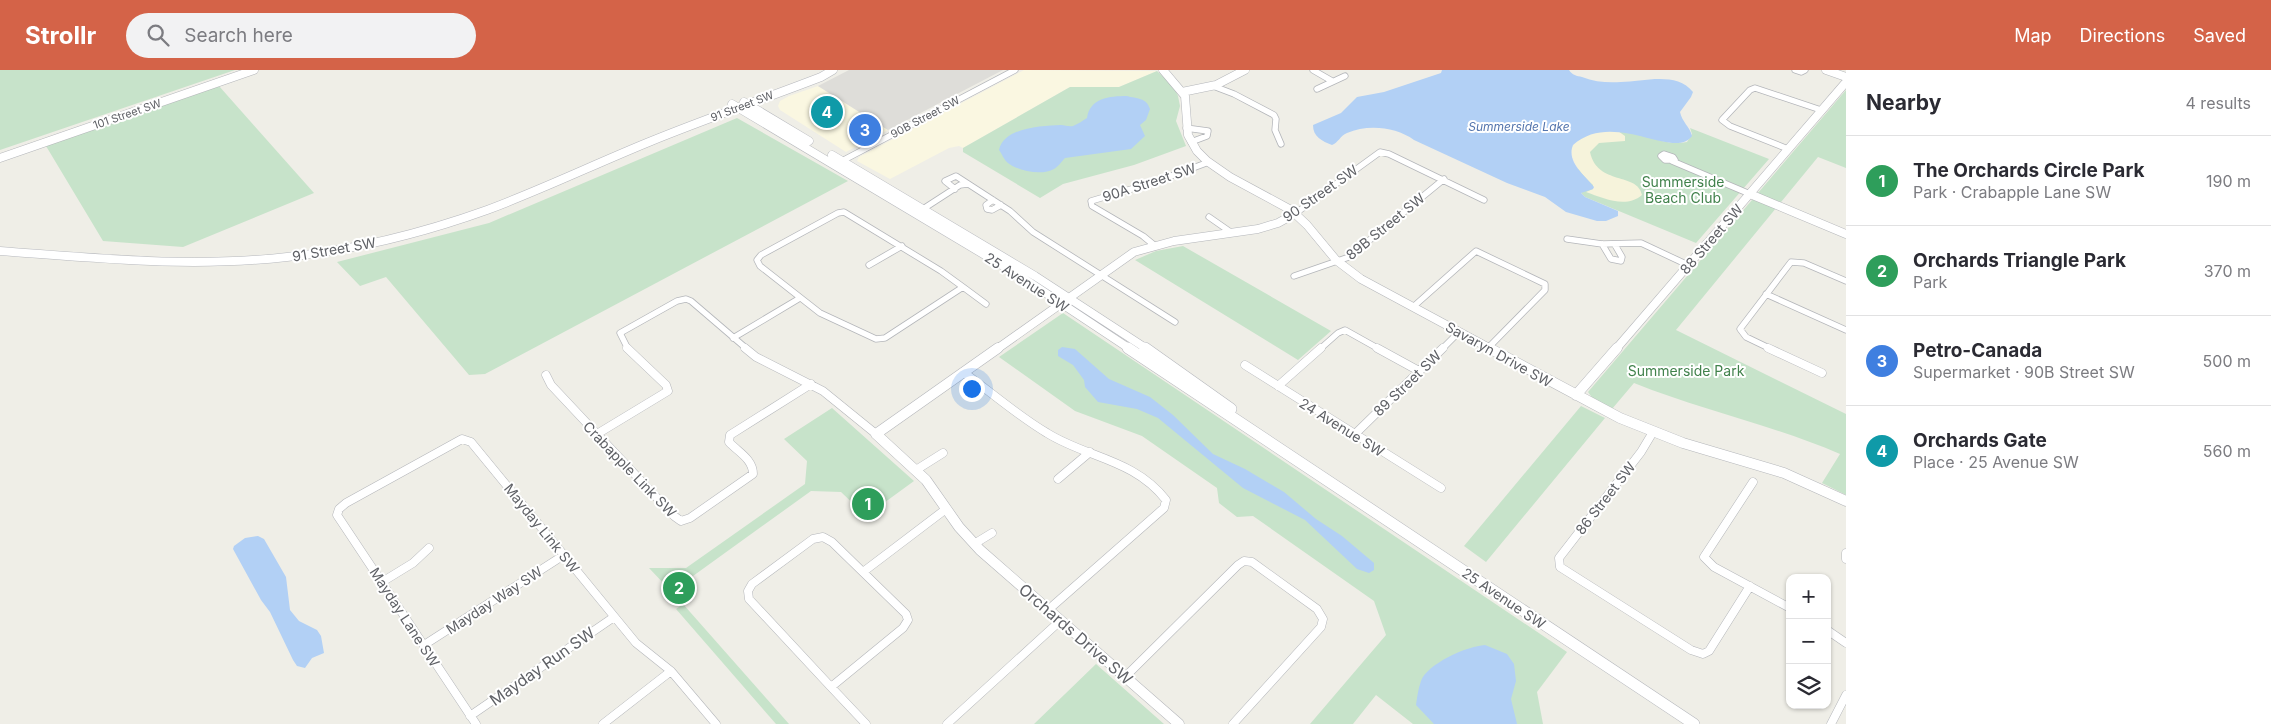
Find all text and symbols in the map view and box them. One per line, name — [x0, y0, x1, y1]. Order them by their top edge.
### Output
search box — [126, 13, 476, 58]
text: Strollr — [25, 21, 96, 50]
icon: search — [144, 21, 172, 49]
text: Search here — [184, 24, 293, 47]
text: Map — [2014, 25, 2052, 46]
text: Directions — [2080, 25, 2165, 46]
text: Saved — [2193, 25, 2246, 46]
street label: 91 Street SW — [708, 88, 776, 124]
text: Nearby — [1866, 90, 1941, 115]
pin: 4 — [811, 93, 843, 131]
street label: 90B Street SW — [888, 93, 962, 141]
text: 4 results — [2186, 93, 2251, 113]
street label: 101 Street SW — [91, 96, 163, 132]
pin: 3 — [849, 111, 881, 149]
water label: Summerside Lake — [1468, 119, 1570, 134]
street label: 90A Street SW — [1100, 159, 1198, 205]
text: The Orchards Circle Park — [1913, 159, 2144, 182]
street label: 90 Street SW — [1279, 161, 1361, 225]
text: 1 — [1879, 171, 1885, 191]
text: 190 m — [2206, 171, 2251, 191]
park label: Summerside Beach Club — [1642, 173, 1724, 206]
text: Park · Crabapple Lane SW — [1913, 182, 2111, 202]
street label: 89B Street SW — [1342, 189, 1428, 263]
street label: 88 Street SW — [1676, 200, 1746, 278]
street label: 91 Street SW — [291, 233, 377, 265]
street label: 25 Avenue SW — [982, 248, 1072, 316]
text: Orchards Triangle Park — [1913, 249, 2126, 272]
text: 2 — [1877, 261, 1887, 281]
text: 370 m — [2204, 261, 2251, 281]
text: Park — [1913, 272, 1947, 292]
street label: Savaryn Drive SW — [1443, 318, 1555, 390]
text: Petro-Canada — [1913, 339, 2042, 362]
street label: 89 Street SW — [1370, 346, 1445, 420]
text: 3 — [1877, 351, 1887, 371]
text: 500 m — [2203, 351, 2251, 371]
park label: Summerside Park — [1628, 362, 1745, 379]
text: Supermarket · 90B Street SW — [1913, 362, 2135, 382]
your location — [959, 376, 985, 402]
street label: 24 Avenue SW — [1296, 394, 1388, 460]
street label: Crabapple Link SW — [580, 418, 680, 521]
text: Orchards Gate — [1913, 429, 2047, 452]
text: 4 — [1877, 441, 1887, 461]
text: 560 m — [2203, 441, 2251, 461]
text: Place · 25 Avenue SW — [1913, 452, 2079, 472]
street label: 86 Street SW — [1571, 458, 1639, 538]
street label: Mayday Link SW — [501, 480, 583, 576]
pin: 1 — [852, 485, 884, 523]
street label: Mayday Way SW — [443, 562, 545, 637]
street label: Mayday Lane SW — [367, 564, 444, 670]
street label: 25 Avenue SW — [1459, 564, 1549, 632]
pin: 2 — [663, 569, 695, 607]
map controls — [1786, 574, 1831, 709]
button: + — [1786, 574, 1831, 619]
street label: Orchards Drive SW — [1015, 579, 1137, 689]
button: − — [1786, 619, 1831, 664]
street label: Mayday Run SW — [486, 622, 599, 710]
button: layers — [1786, 664, 1831, 709]

